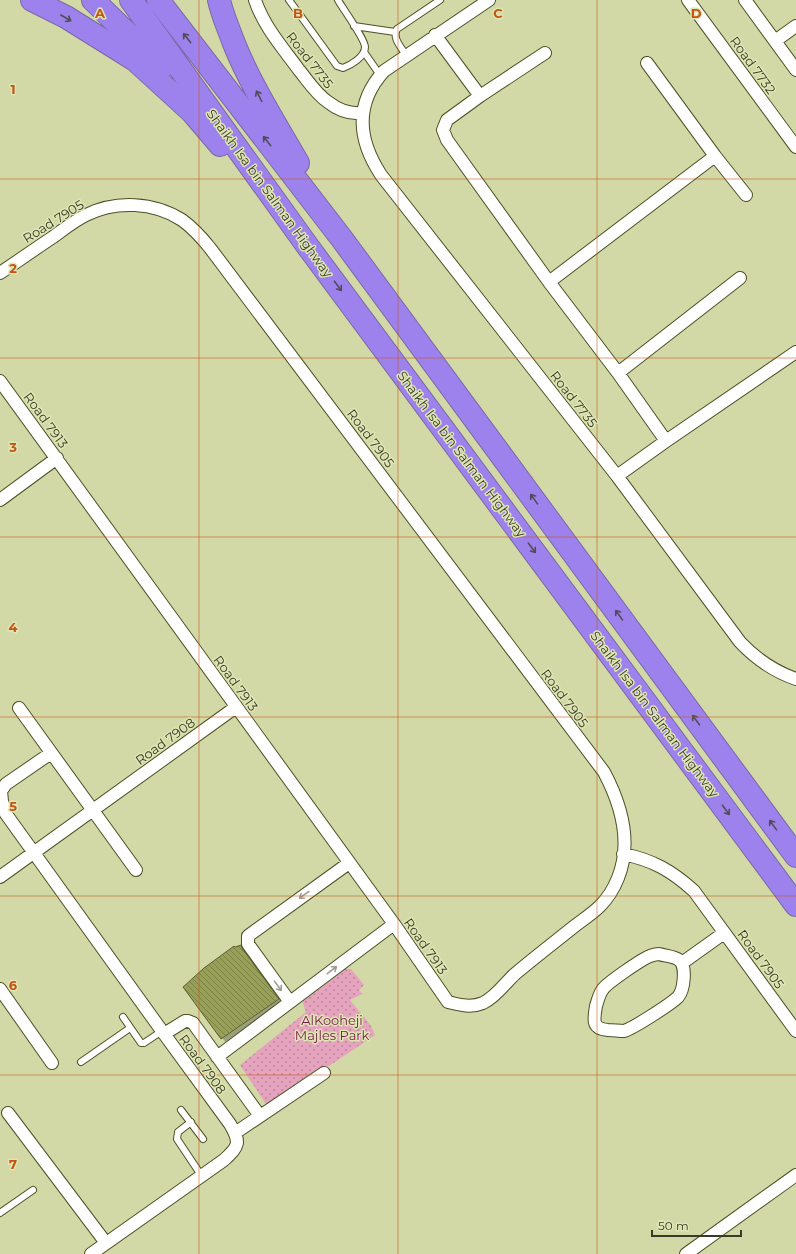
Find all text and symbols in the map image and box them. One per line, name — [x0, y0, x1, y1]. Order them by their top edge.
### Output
text: A — [94, 5, 106, 21]
text: B — [293, 5, 303, 21]
text: C — [493, 5, 503, 21]
text: D — [691, 5, 702, 21]
one-way arrow — [60, 14, 72, 22]
street label: Road 7735 — [283, 29, 337, 91]
one-way arrow — [183, 33, 192, 44]
street label: Road 7732 — [727, 33, 779, 97]
text: 1 — [10, 81, 16, 97]
one-way arrow — [255, 90, 263, 102]
street label: Shaikh Isa bin Salman Highway — [204, 106, 337, 281]
one-way arrow — [262, 136, 271, 147]
street label: Road 7905 — [20, 196, 86, 246]
text: 2 — [9, 260, 17, 276]
one-way arrow — [334, 281, 342, 292]
street label: Shaikh Isa bin Salman Highway — [394, 368, 530, 541]
street label: Road 7735 — [547, 368, 601, 430]
street label: Road 7913 — [20, 389, 72, 451]
street label: Road 7905 — [344, 406, 398, 470]
text: 3 — [8, 439, 17, 455]
one-way arrow — [529, 494, 538, 505]
one-way arrow — [528, 543, 536, 554]
one-way arrow — [615, 610, 623, 621]
text: 4 — [9, 619, 18, 635]
street label: Shaikh Isa bin Salman Highway — [587, 628, 723, 801]
street label: Road 7913 — [210, 652, 262, 714]
street label: Road 7905 — [538, 666, 592, 730]
street label: Road 7908 — [132, 714, 198, 768]
one-way arrow — [692, 715, 700, 726]
text: 5 — [9, 798, 17, 814]
one-way arrow — [722, 805, 730, 816]
one-way arrow — [769, 820, 777, 831]
one-way arrow — [299, 890, 310, 899]
street label: Road 7913 — [401, 915, 451, 977]
street label: Road 7905 — [734, 926, 788, 992]
one-way arrow — [327, 966, 338, 975]
text: 6 — [9, 977, 18, 993]
one-way arrow — [274, 980, 282, 991]
park label: AlKooheji Majles Park — [295, 1012, 369, 1043]
street label: Road 7908 — [176, 1031, 230, 1097]
text: 7 — [9, 1156, 17, 1172]
scale bar — [652, 1212, 741, 1238]
text: 50 m — [658, 1218, 689, 1233]

